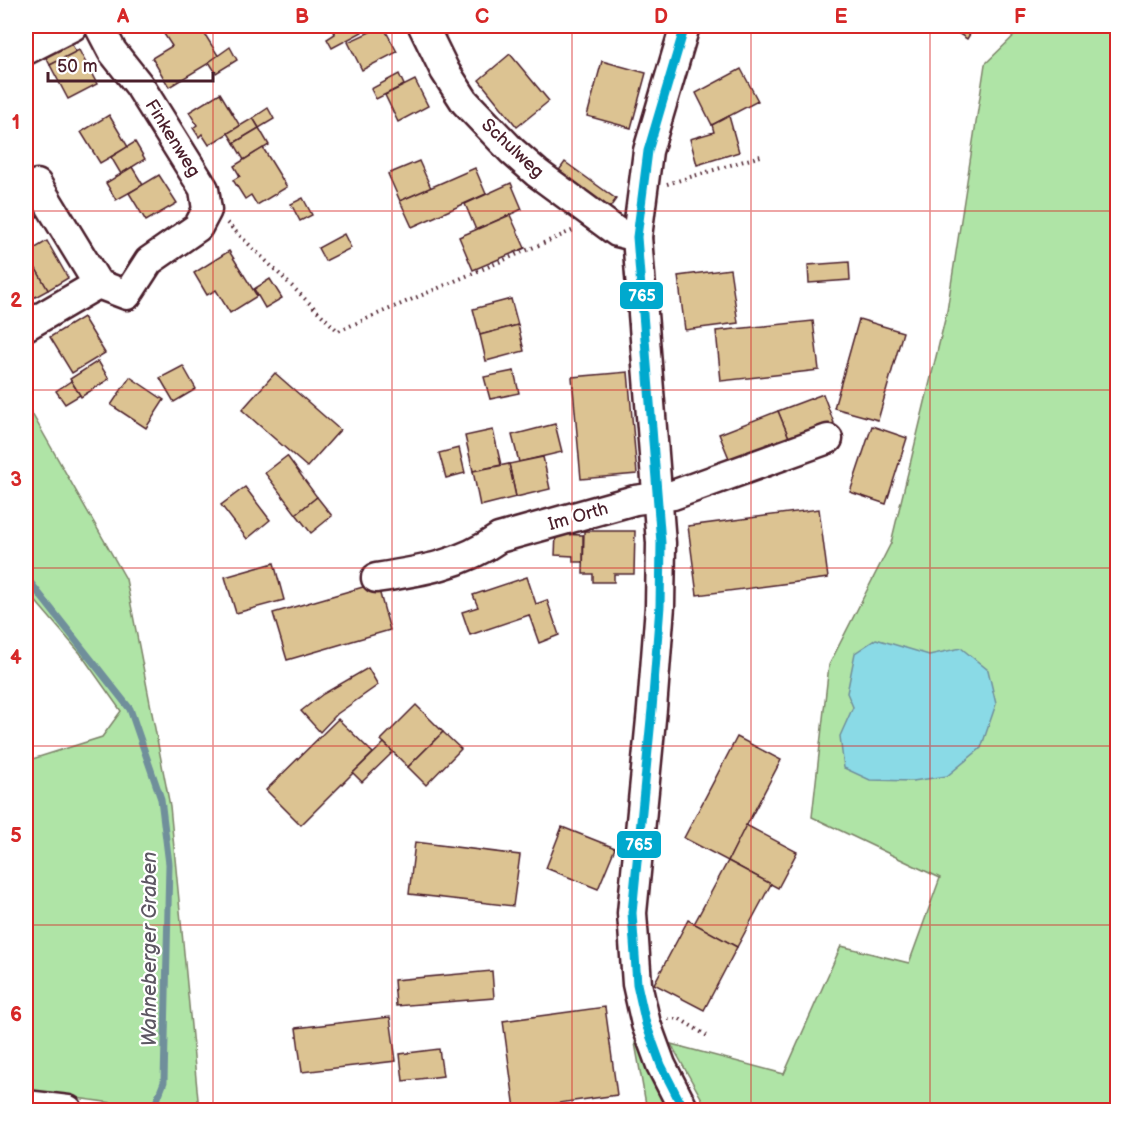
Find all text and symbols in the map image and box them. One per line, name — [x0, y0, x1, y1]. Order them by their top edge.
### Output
text: A — [116, 5, 130, 29]
text: B — [295, 5, 309, 29]
text: C — [475, 5, 489, 29]
text: D — [654, 5, 668, 29]
text: E — [835, 5, 848, 29]
text: F — [1014, 5, 1026, 29]
scale bar — [48, 45, 213, 83]
text: 50 m — [57, 56, 98, 77]
street label: Finkenweg — [141, 96, 205, 181]
text: 1 — [12, 111, 20, 135]
street label: Schulweg — [477, 114, 548, 182]
line badge: 765 — [619, 281, 664, 310]
text: 765 — [628, 287, 656, 306]
text: 2 — [10, 289, 22, 313]
text: 3 — [10, 468, 22, 492]
street label: Im Orth — [546, 498, 610, 535]
text: 4 — [10, 646, 22, 670]
text: 5 — [10, 824, 22, 848]
line badge: 765 — [616, 830, 662, 859]
text: 765 — [625, 836, 653, 855]
water label: Wahneberger Graben — [138, 851, 162, 1047]
text: 6 — [10, 1003, 22, 1027]

